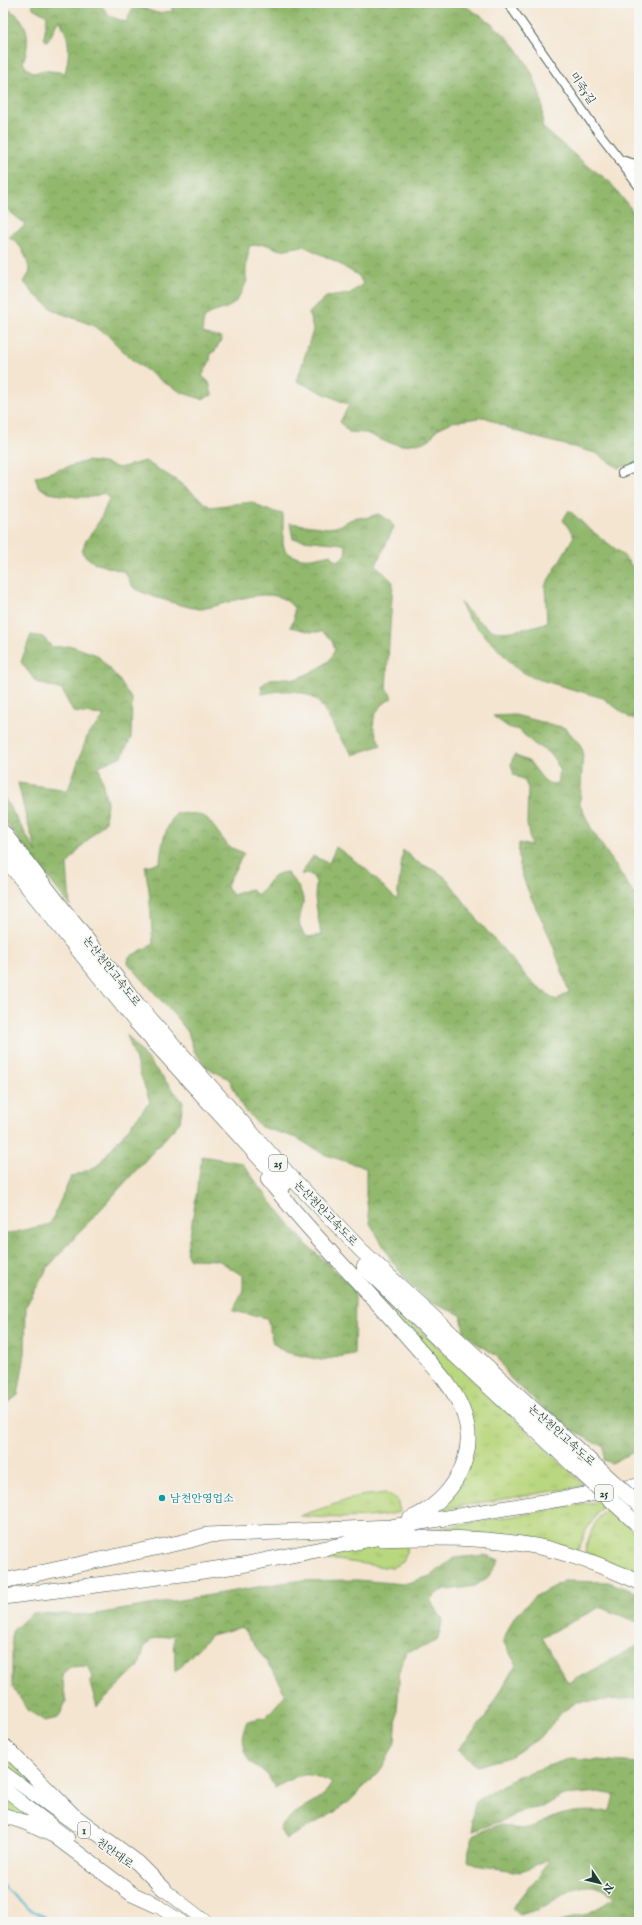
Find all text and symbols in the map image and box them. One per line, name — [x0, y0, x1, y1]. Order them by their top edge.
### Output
street label: 미죽5길 — [566, 70, 598, 107]
street label: 논산천안고속도로 — [80, 934, 143, 1010]
road number: 25 — [269, 1155, 287, 1171]
street label: 논산천안고속도로 — [291, 1178, 360, 1249]
street label: 논산천안고속도로 — [525, 1402, 598, 1470]
road number: 25 — [595, 1485, 613, 1501]
place label: 남천안영업소 — [170, 1492, 234, 1506]
marker: 남천안영업소 — [157, 1493, 167, 1503]
road number: 1 — [78, 1822, 90, 1838]
street label: 천안대로 — [93, 1836, 136, 1872]
north arrow — [580, 1863, 620, 1903]
text: N — [599, 1879, 616, 1896]

